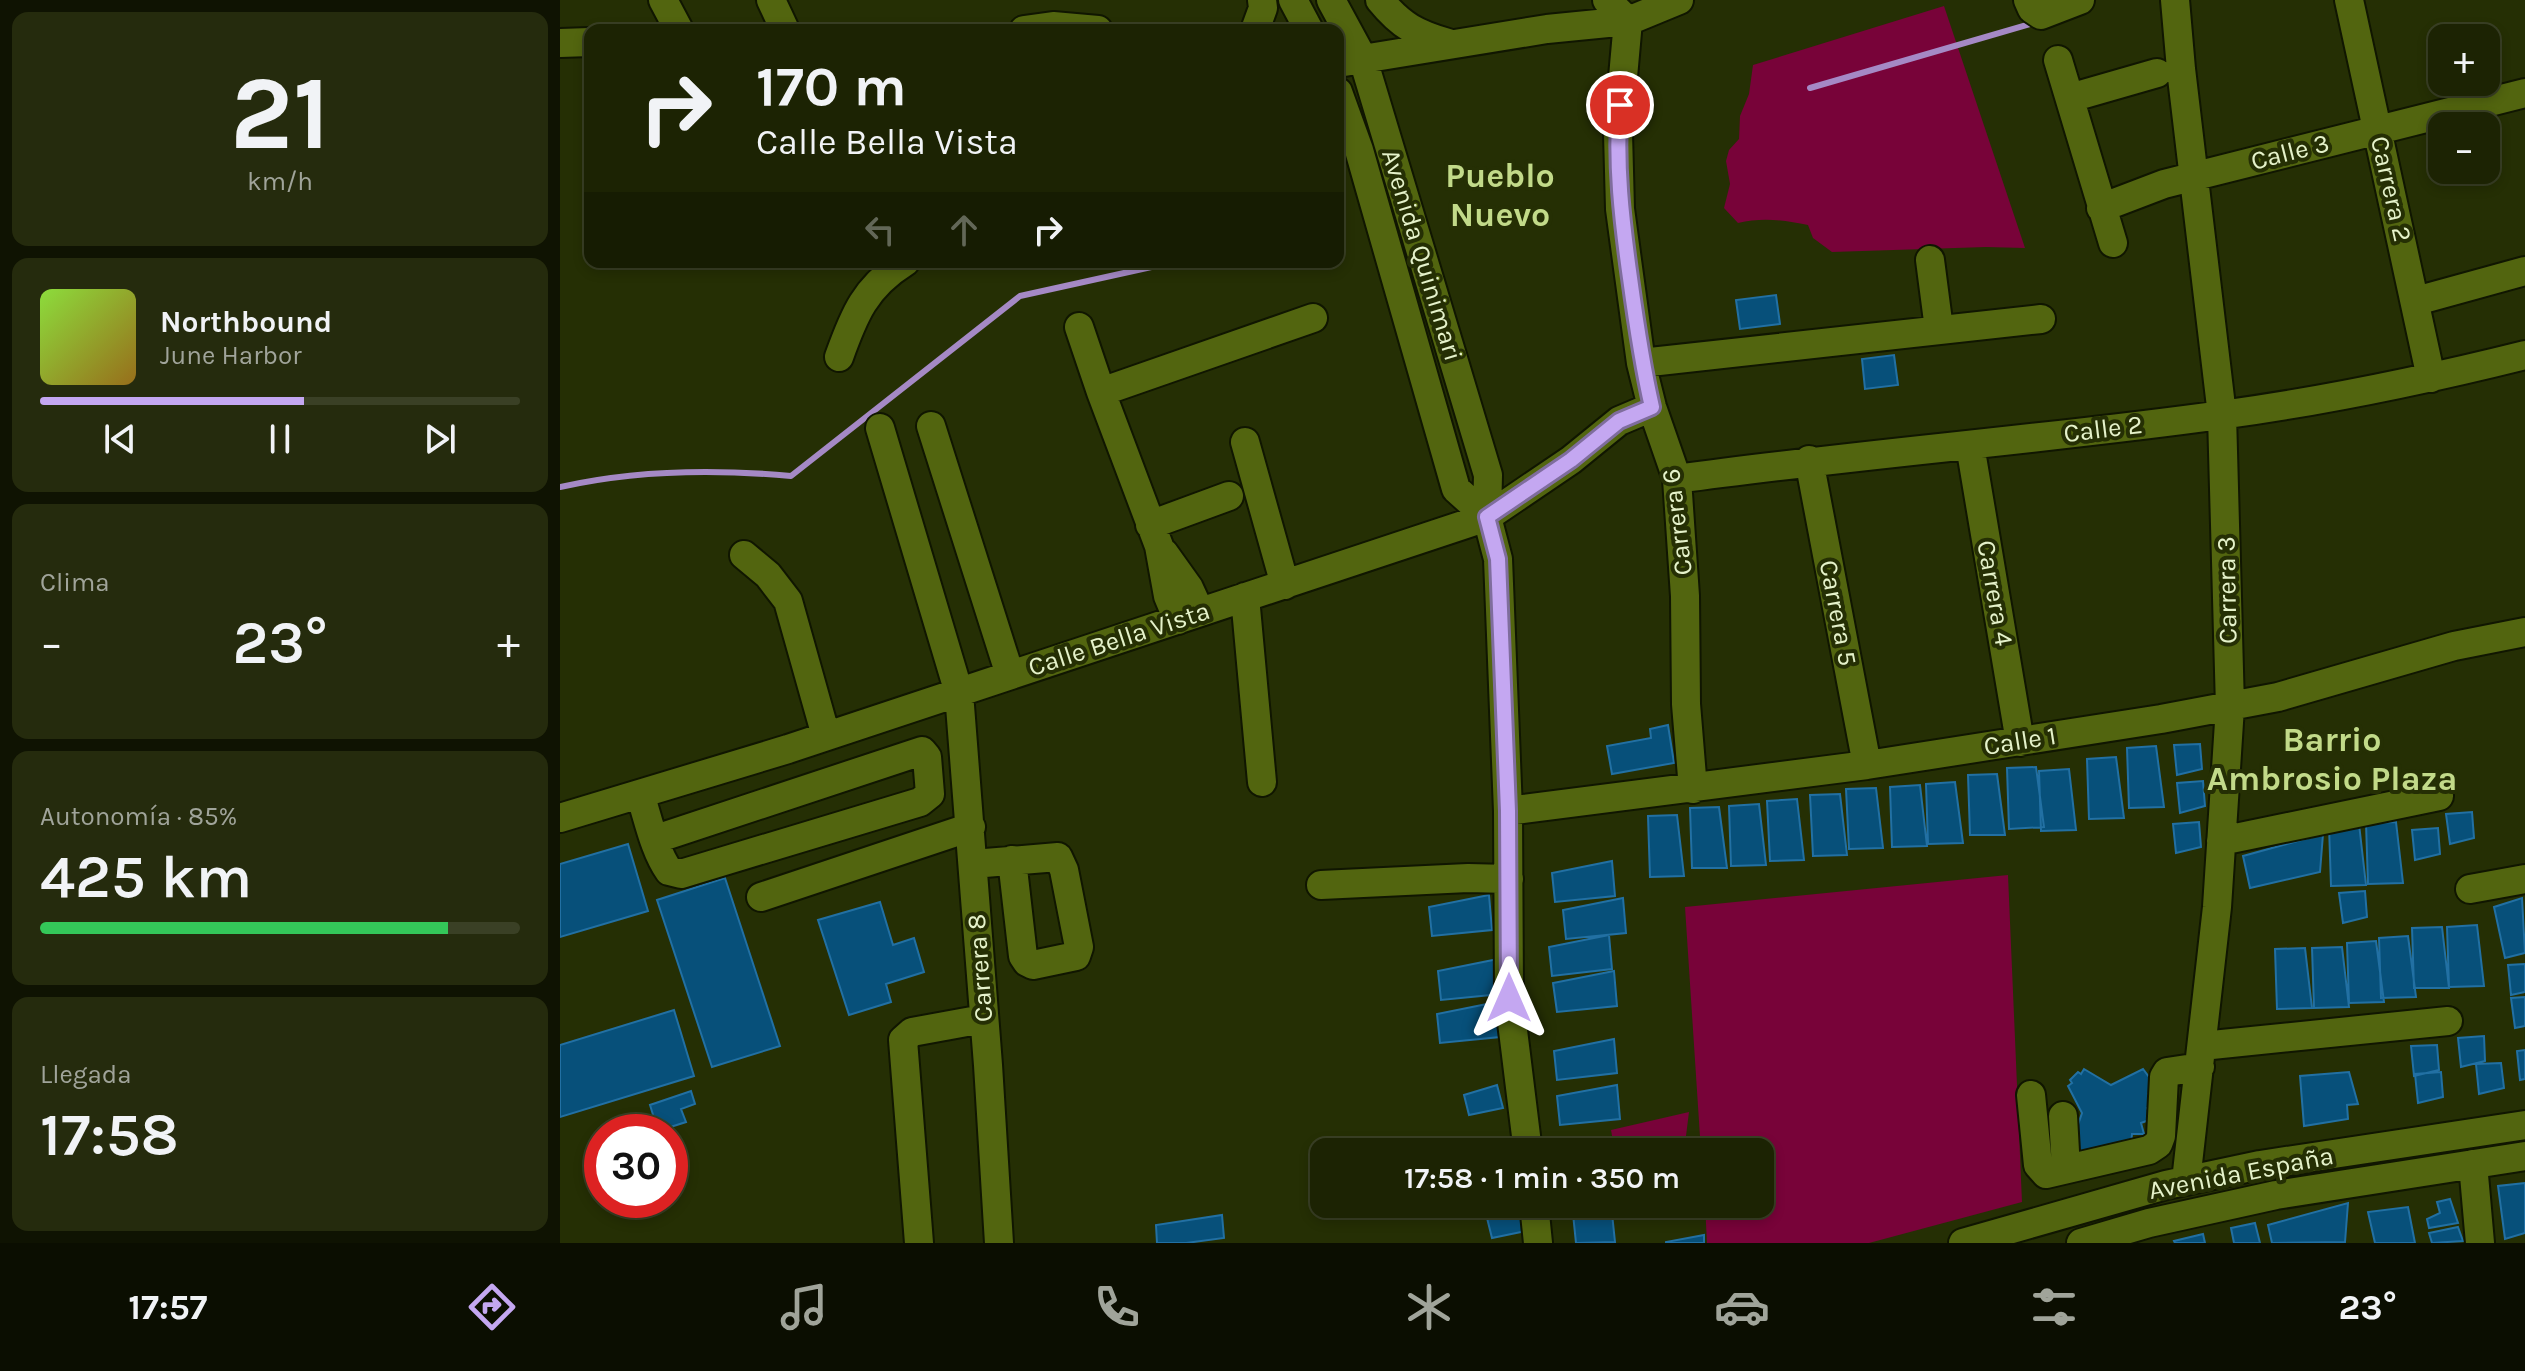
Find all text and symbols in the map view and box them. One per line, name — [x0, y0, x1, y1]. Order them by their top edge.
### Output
map controls — [2428, 24, 2500, 184]
button: + — [2428, 24, 2500, 96]
text: 21 — [230, 53, 330, 174]
text: 170 m — [756, 54, 907, 119]
icon: right — [624, 56, 728, 160]
pin — [1586, 71, 1654, 139]
icon: arrive — [1598, 83, 1642, 127]
button: − — [2428, 112, 2500, 184]
text: Calle Bella Vista — [756, 121, 1018, 163]
street label: Calle 3 — [2248, 127, 2332, 177]
street label: Carrera 2 — [2364, 133, 2418, 245]
street label: Avenida Quinimari — [1375, 145, 1469, 365]
district label: Pueblo Nuevo — [1445, 156, 1555, 235]
text: km/h — [247, 166, 313, 197]
icon: left — [858, 208, 902, 252]
icon: ahead — [942, 208, 986, 252]
icon: right — [1026, 208, 1070, 252]
text: Northbound — [160, 304, 332, 340]
text: June Harbor — [160, 340, 302, 371]
street label: Calle 2 — [2062, 409, 2144, 449]
icon: previous — [98, 417, 142, 461]
icon: pause — [258, 417, 302, 461]
icon: next — [418, 417, 462, 461]
street label: Carrera 6 — [1655, 467, 1699, 577]
street label: Carrera 3 — [2211, 536, 2243, 644]
street label: Carrera 4 — [1970, 538, 2020, 648]
street label: Carrera 5 — [1813, 558, 1863, 668]
text: Clima — [40, 567, 110, 598]
street label: Calle Bella Vista — [1024, 595, 1214, 683]
text: 23° — [232, 608, 328, 678]
text: − — [40, 618, 63, 669]
text: + — [497, 618, 520, 669]
street label: Calle 1 — [1982, 720, 2058, 762]
district label: Barrio Ambrosio Plaza — [2207, 720, 2457, 799]
text: Autonomía · 85% — [40, 801, 237, 832]
text: 425 km — [40, 842, 252, 912]
street label: Carrera 8 — [961, 913, 999, 1023]
position arrow — [1467, 956, 1551, 1040]
text: Llegada — [40, 1059, 132, 1090]
text: 17:58 — [40, 1100, 179, 1170]
speed limit sign: 30 — [584, 1114, 688, 1218]
street label: Avenida España — [2146, 1140, 2336, 1206]
text: 17:58 · 1 min · 350 m — [1404, 1160, 1680, 1196]
icon: directions — [464, 1279, 520, 1335]
icon: music — [776, 1279, 832, 1335]
icon: phone — [1089, 1279, 1145, 1335]
icon: climate — [1401, 1279, 1457, 1335]
icon: car — [1714, 1279, 1770, 1335]
icon: filters — [2026, 1279, 2082, 1335]
text: 17:57 — [128, 1286, 208, 1328]
text: 23° — [2339, 1286, 2397, 1328]

